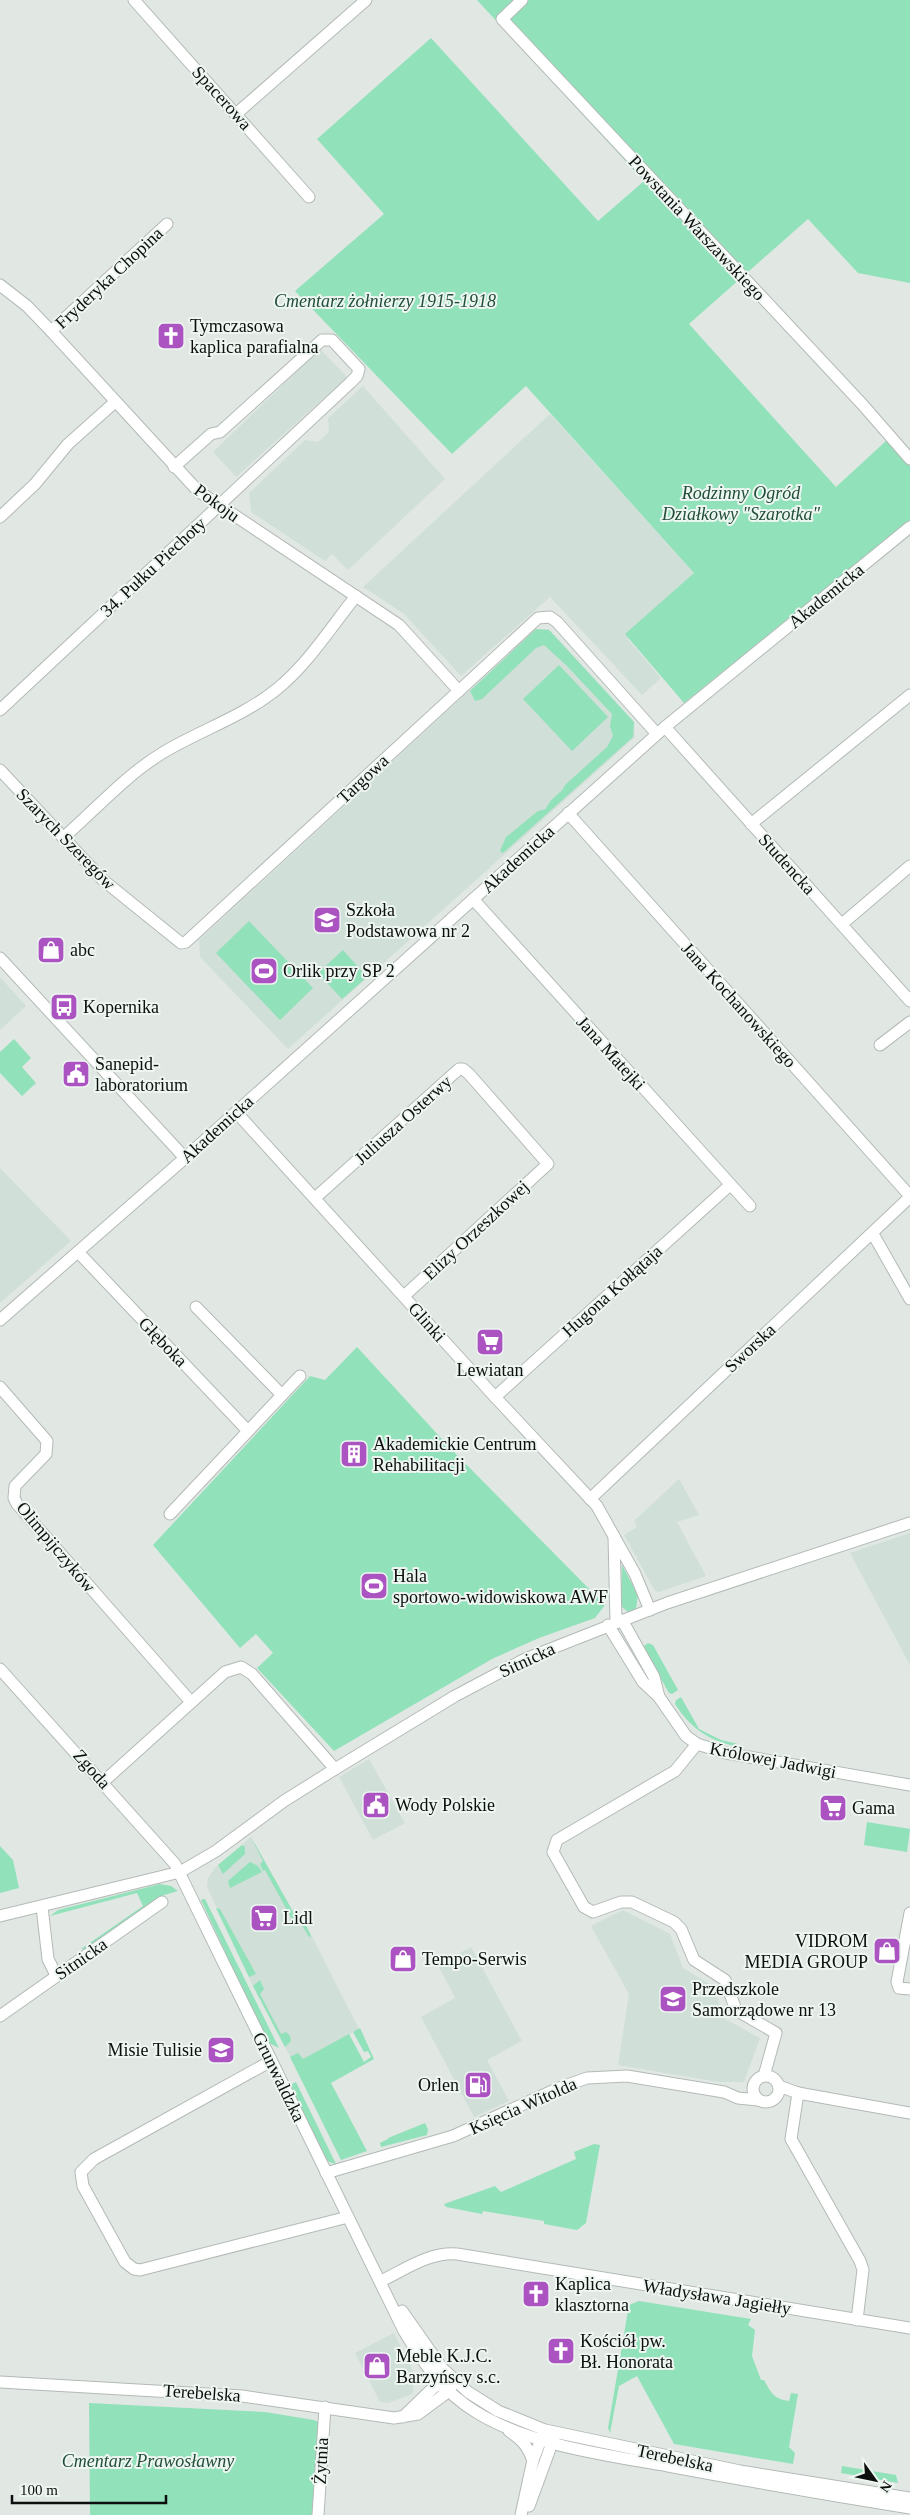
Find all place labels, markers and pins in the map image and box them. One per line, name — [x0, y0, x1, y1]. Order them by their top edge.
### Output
place label: Tymczasowa kaplica parafialna — [190, 316, 318, 357]
church icon: Tymczasowa kaplica parafialna — [156, 321, 186, 351]
place label: Szkoła Podstawowa nr 2 — [346, 900, 470, 941]
school or university icon: Szkoła Podstawowa nr 2 — [312, 905, 342, 935]
shop icon: abc — [36, 935, 66, 965]
place label: abc — [70, 940, 95, 960]
sports icon: Orlik przy SP 2 — [249, 956, 279, 986]
place label: Orlik przy SP 2 — [283, 961, 395, 981]
bus stop icon: Kopernika — [49, 992, 79, 1022]
place label: Kopernika — [83, 997, 159, 1017]
place label: Sanepid- laboratorium — [95, 1054, 188, 1095]
public building icon: Sanepid- laboratorium — [61, 1059, 91, 1089]
supermarket icon: Lewiatan — [475, 1327, 505, 1357]
place label: Lewiatan — [457, 1360, 523, 1380]
place label: Akademickie Centrum Rehabilitacji — [373, 1434, 536, 1475]
building icon: Akademickie Centrum Rehabilitacji — [339, 1439, 369, 1469]
place label: Hala sportowo-widowiskowa AWF — [393, 1566, 608, 1607]
sports icon: Hala sportowo-widowiskowa AWF — [359, 1571, 389, 1601]
public building icon: Wody Polskie — [361, 1790, 391, 1820]
supermarket icon: Gama — [818, 1793, 848, 1823]
place label: Wody Polskie — [395, 1795, 495, 1815]
place label: Gama — [852, 1798, 895, 1818]
supermarket icon: Lidl — [249, 1903, 279, 1933]
place label: Lidl — [283, 1908, 313, 1928]
place label: VIDROM MEDIA GROUP — [744, 1931, 868, 1972]
shop icon: VIDROM MEDIA GROUP — [872, 1936, 902, 1966]
shop icon: Tempo-Serwis — [388, 1944, 418, 1974]
place label: Tempo-Serwis — [422, 1949, 527, 1969]
place label: Przedszkole Samorządowe nr 13 — [692, 1979, 836, 2020]
school or university icon: Przedszkole Samorządowe nr 13 — [658, 1984, 688, 2014]
school or university icon: Misie Tulisie — [206, 2035, 236, 2065]
place label: Misie Tulisie — [107, 2040, 202, 2060]
fuel station icon: Orlen — [463, 2070, 493, 2100]
place label: Orlen — [418, 2075, 459, 2095]
place label: Kaplica klasztorna — [555, 2274, 629, 2315]
church icon: Kaplica klasztorna — [521, 2279, 551, 2309]
place label: Kościół pw. Bł. Honorata — [580, 2331, 673, 2372]
church icon: Kościół pw. Bł. Honorata — [546, 2336, 576, 2366]
place label: Meble K.J.C. Barzyńscy s.c. — [396, 2346, 500, 2387]
shop icon: Meble K.J.C. Barzyńscy s.c. — [362, 2351, 392, 2381]

